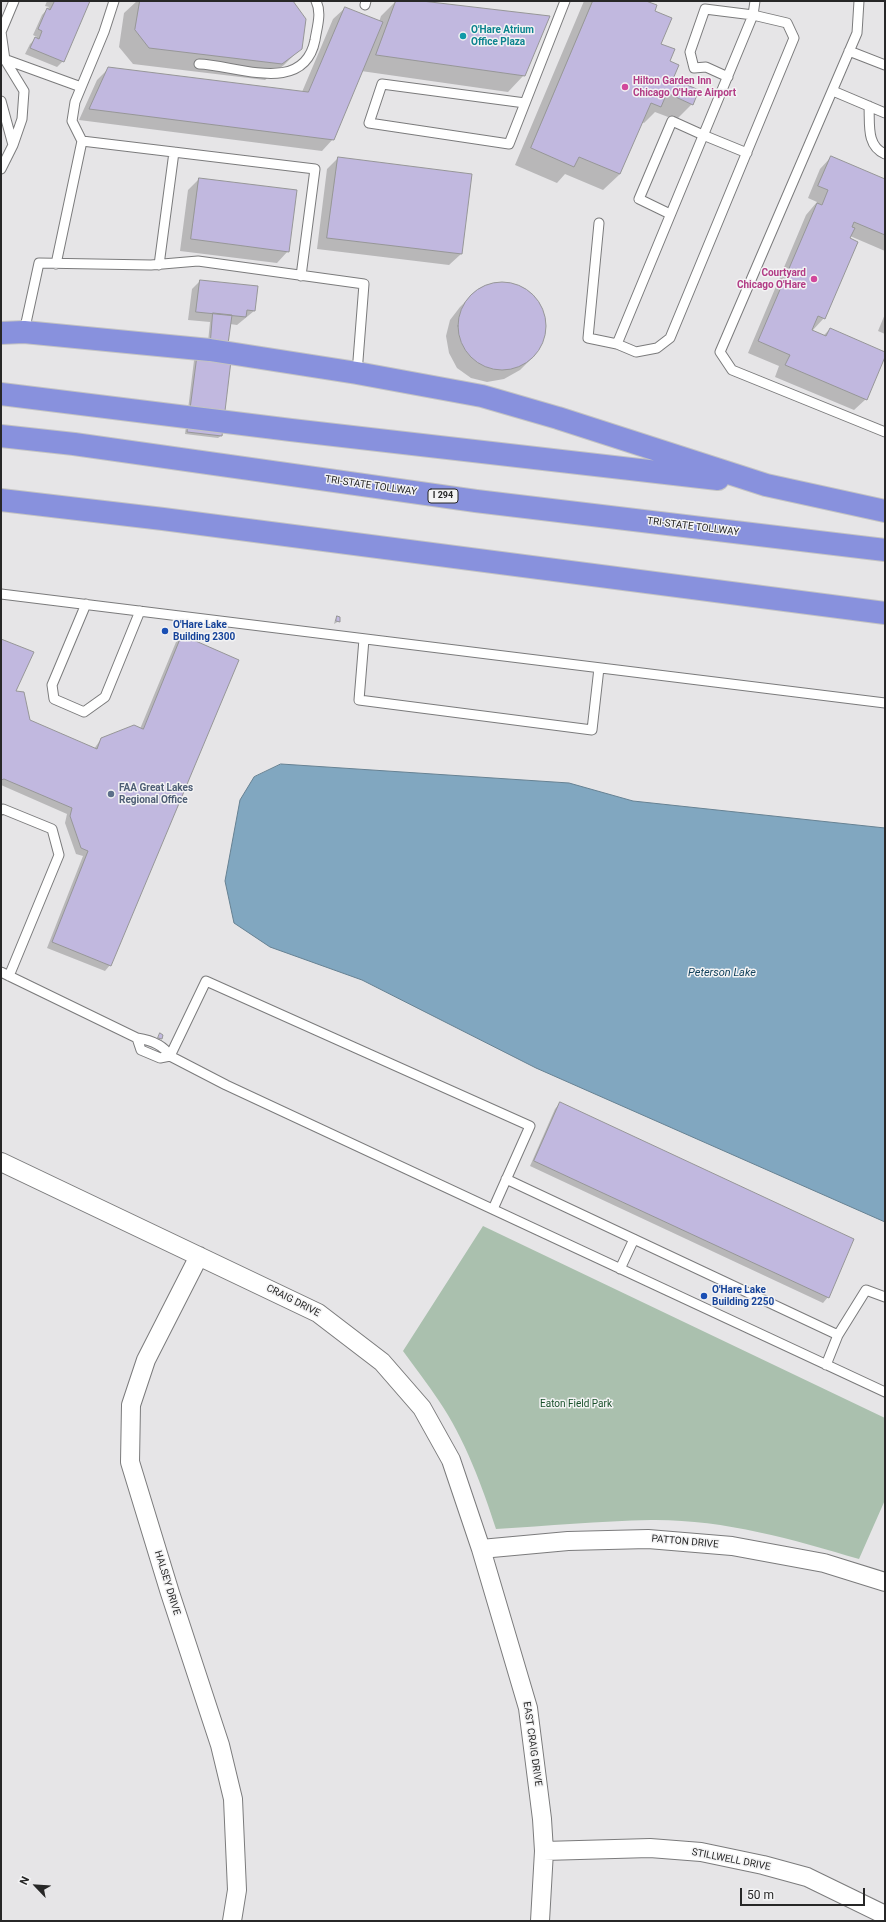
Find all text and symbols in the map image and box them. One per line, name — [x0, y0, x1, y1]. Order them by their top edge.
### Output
place label: O'Hare Atrium Office Plaza — [471, 24, 534, 48]
marker: O'Hare Atrium Office Plaza — [458, 31, 468, 41]
place label: Hilton Garden Inn Chicago O'Hare Airport — [633, 75, 736, 98]
marker: Hilton Garden Inn Chicago O'Hare Airport — [620, 82, 630, 92]
place label: Courtyard Chicago O'Hare — [737, 267, 806, 290]
marker: Courtyard Chicago O'Hare — [809, 274, 819, 284]
street label: TRI-STATE TOLLWAY — [324, 474, 418, 498]
road number: I 294 — [428, 489, 458, 503]
street label: TRI-STATE TOLLWAY — [646, 515, 740, 539]
place label: O'Hare Lake Building 2300 — [173, 619, 235, 642]
marker: O'Hare Lake Building 2300 — [160, 626, 170, 636]
place label: FAA Great Lakes Regional Office — [119, 782, 193, 806]
marker: FAA Great Lakes Regional Office — [106, 789, 116, 799]
water label: Peterson Lake — [688, 966, 756, 980]
street label: CRAIG DRIVE — [264, 1282, 322, 1320]
place label: O'Hare Lake Building 2250 — [712, 1284, 774, 1308]
marker: O'Hare Lake Building 2250 — [699, 1291, 709, 1301]
park label: Eaton Field Park — [540, 1398, 612, 1410]
street label: PATTON DRIVE — [651, 1533, 719, 1551]
street label: HALSEY DRIVE — [152, 1549, 182, 1617]
street label: EAST CRAIG DRIVE — [520, 1701, 544, 1787]
street label: STILLWELL DRIVE — [691, 1846, 771, 1874]
north arrow — [16, 1866, 56, 1906]
text: N — [17, 1874, 32, 1887]
scale bar — [742, 1880, 867, 1906]
text: 50 m — [747, 1888, 774, 1902]

